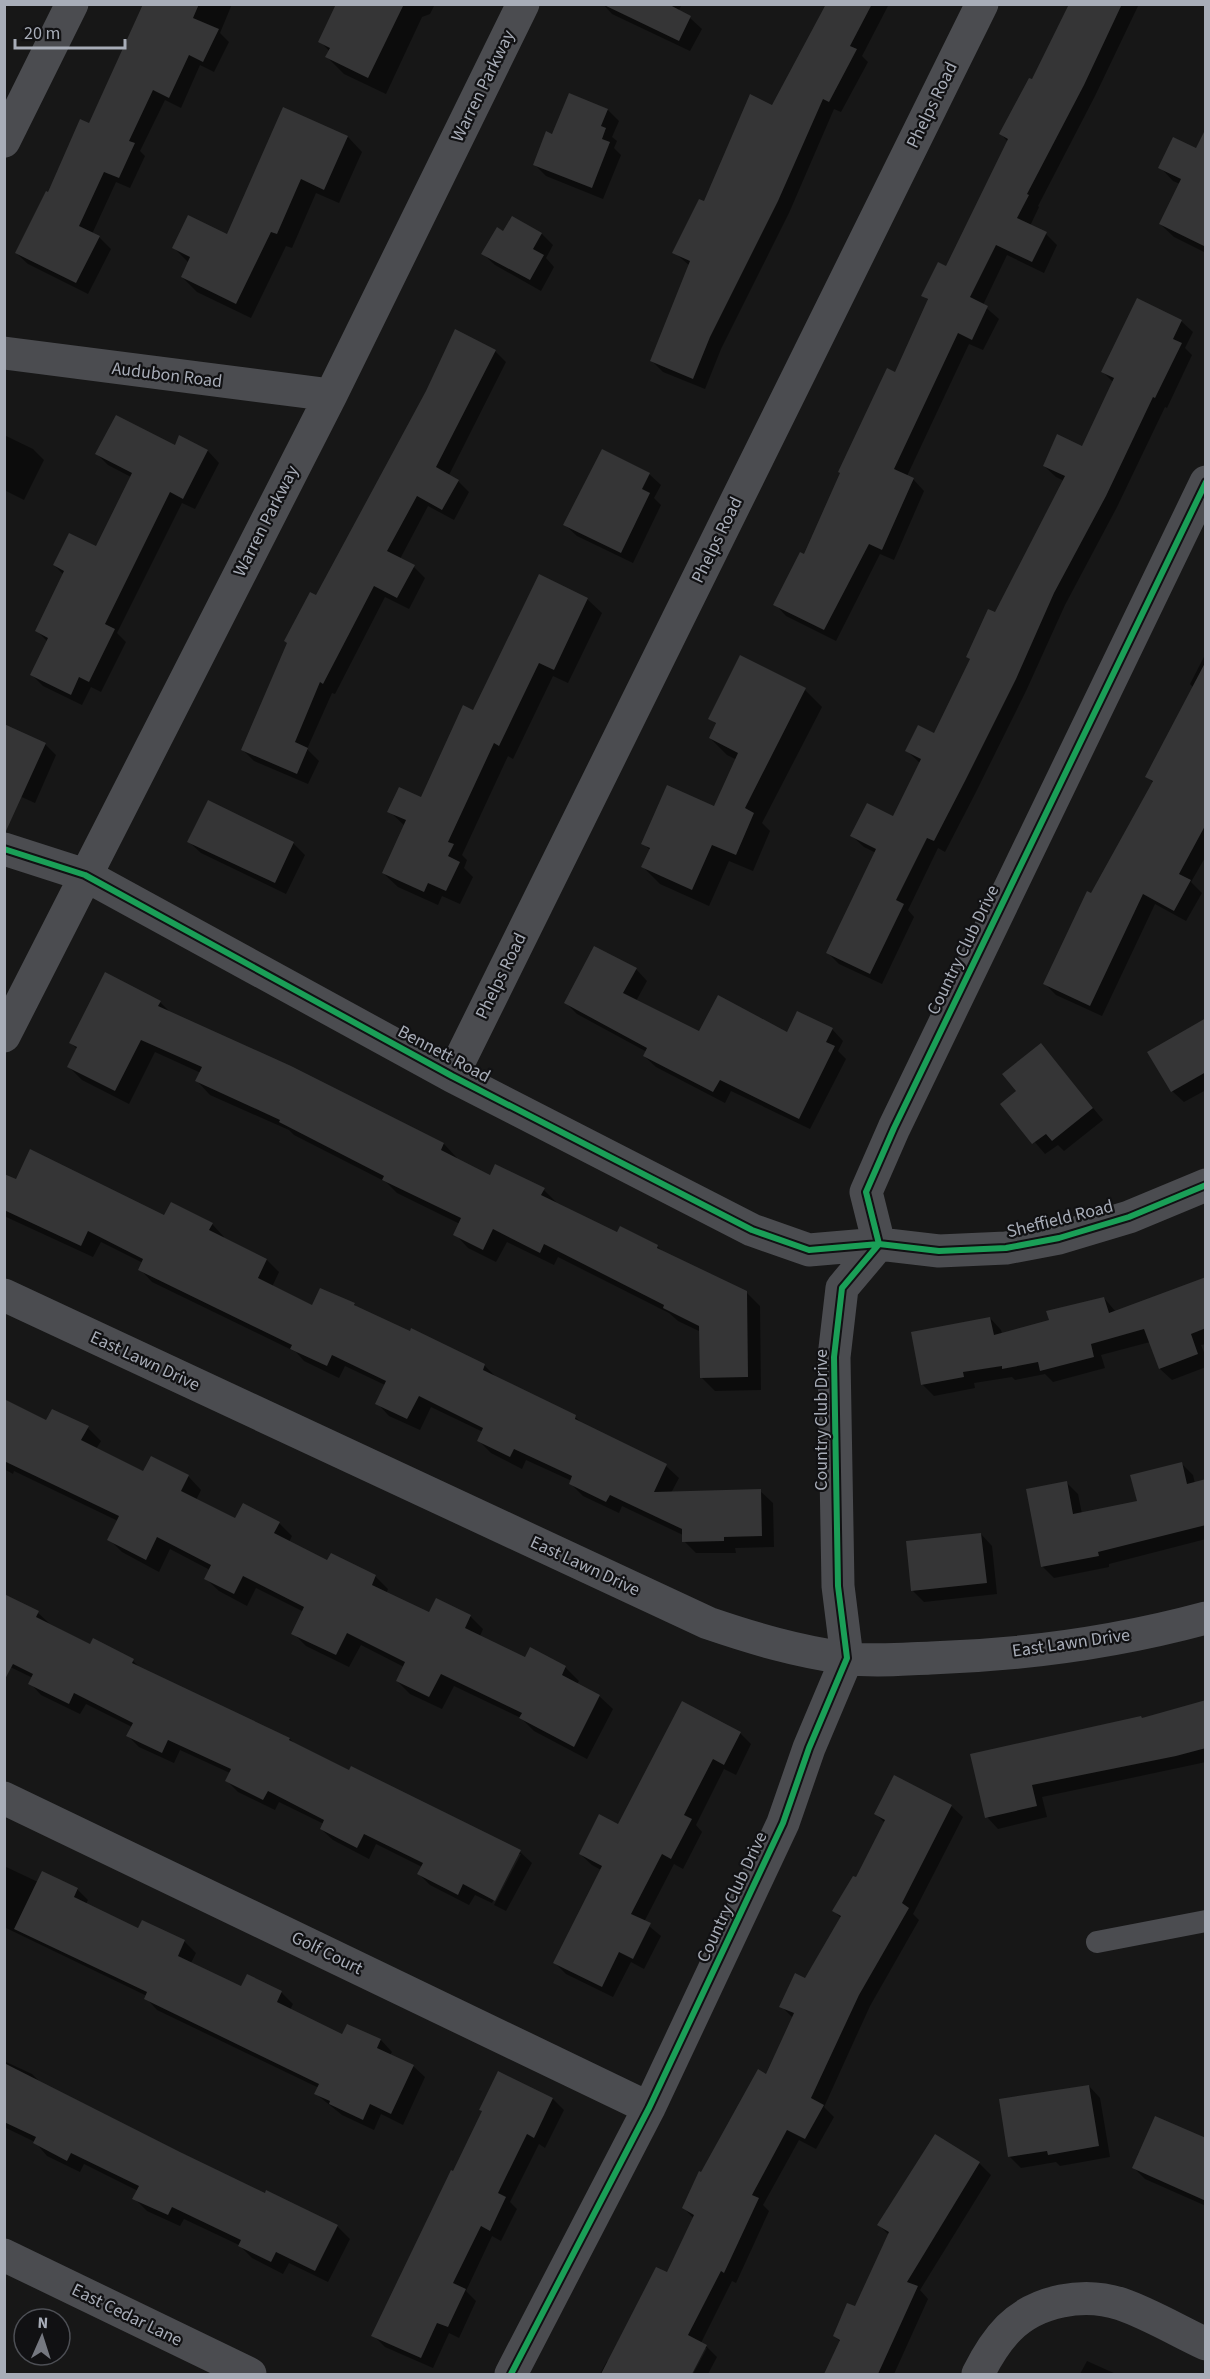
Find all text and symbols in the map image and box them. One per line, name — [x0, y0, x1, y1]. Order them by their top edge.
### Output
scale bar — [15, 12, 124, 50]
text: 20 m — [24, 21, 60, 46]
street label: Warren Parkway — [445, 25, 521, 146]
street label: Phelps Road — [900, 58, 964, 152]
street label: Audubon Road — [110, 356, 224, 394]
street label: Warren Parkway — [227, 461, 305, 581]
street label: Phelps Road — [685, 493, 749, 587]
street label: Country Club Drive — [921, 881, 1005, 1019]
street label: Phelps Road — [469, 929, 533, 1023]
street label: Bennett Road — [393, 1019, 495, 1089]
street label: Sheffield Road — [1004, 1194, 1116, 1244]
street label: East Lawn Drive — [86, 1325, 204, 1397]
street label: Country Club Drive — [809, 1349, 834, 1491]
street label: East Lawn Drive — [526, 1530, 644, 1602]
street label: East Lawn Drive — [1011, 1622, 1132, 1664]
street label: Country Club Drive — [691, 1827, 773, 1966]
street label: Golf Court — [287, 1925, 367, 1981]
street label: East Cedar Lane — [68, 2277, 187, 2353]
north arrow — [12, 2307, 72, 2367]
text: N — [37, 2312, 49, 2334]

